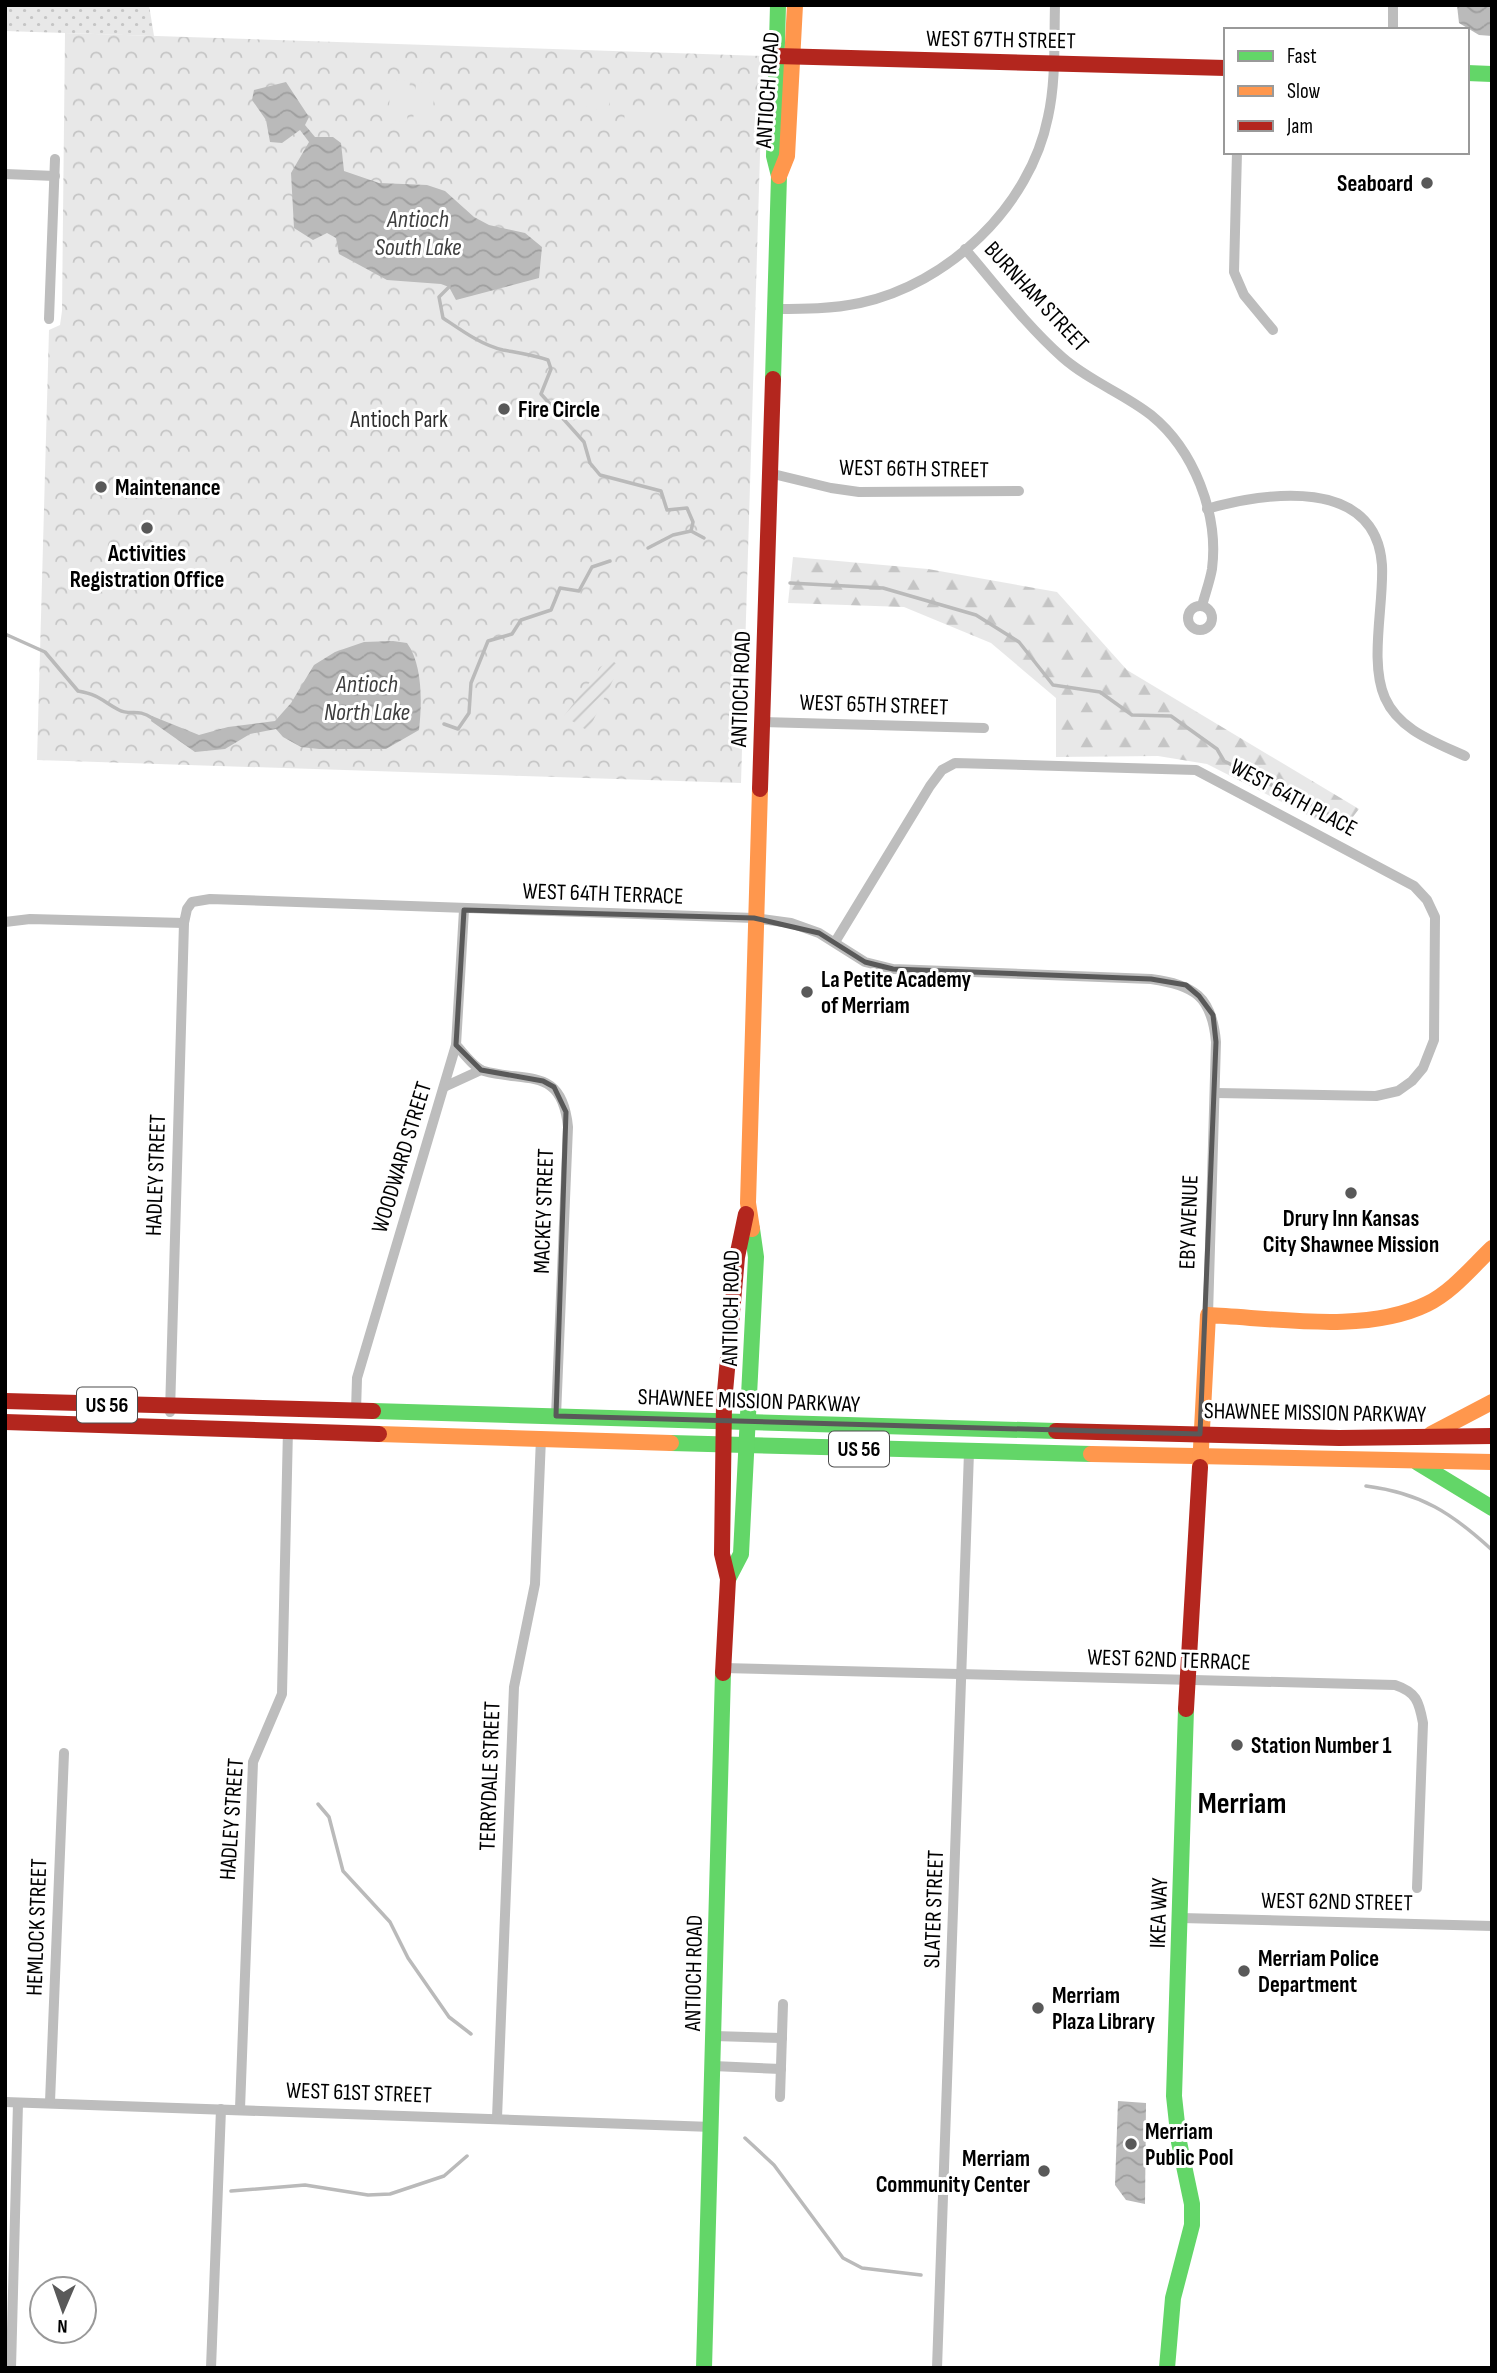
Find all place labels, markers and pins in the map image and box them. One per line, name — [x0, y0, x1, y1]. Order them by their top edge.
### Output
place label: Seaboard — [1337, 170, 1413, 198]
marker: Seaboard — [1419, 175, 1435, 191]
place label: Fire Circle — [518, 396, 600, 424]
marker: Fire Circle — [496, 401, 512, 417]
place label: Maintenance — [115, 474, 221, 502]
marker: Maintenance — [93, 479, 109, 495]
marker: Activities Registration Office — [139, 520, 155, 536]
place label: Activities Registration Office — [70, 540, 224, 594]
place label: La Petite Academy of Merriam — [821, 966, 972, 1020]
marker: La Petite Academy of Merriam — [799, 984, 815, 1000]
marker: Drury Inn Kansas City Shawnee Mission — [1343, 1185, 1359, 1201]
place label: Drury Inn Kansas City Shawnee Mission — [1263, 1205, 1439, 1259]
place label: Station Number 1 — [1251, 1732, 1392, 1760]
marker: Station Number 1 — [1229, 1737, 1245, 1753]
place label: Merriam Police Department — [1258, 1945, 1379, 1999]
marker: Merriam Police Department — [1236, 1963, 1252, 1979]
place label: Merriam Plaza Library — [1052, 1982, 1156, 2036]
marker: Merriam Plaza Library — [1030, 2000, 1046, 2016]
place label: Merriam Public Pool — [1145, 2118, 1233, 2172]
marker: Merriam Public Pool — [1123, 2136, 1139, 2152]
place label: Merriam Community Center — [876, 2145, 1030, 2199]
marker: Merriam Community Center — [1036, 2163, 1052, 2179]

